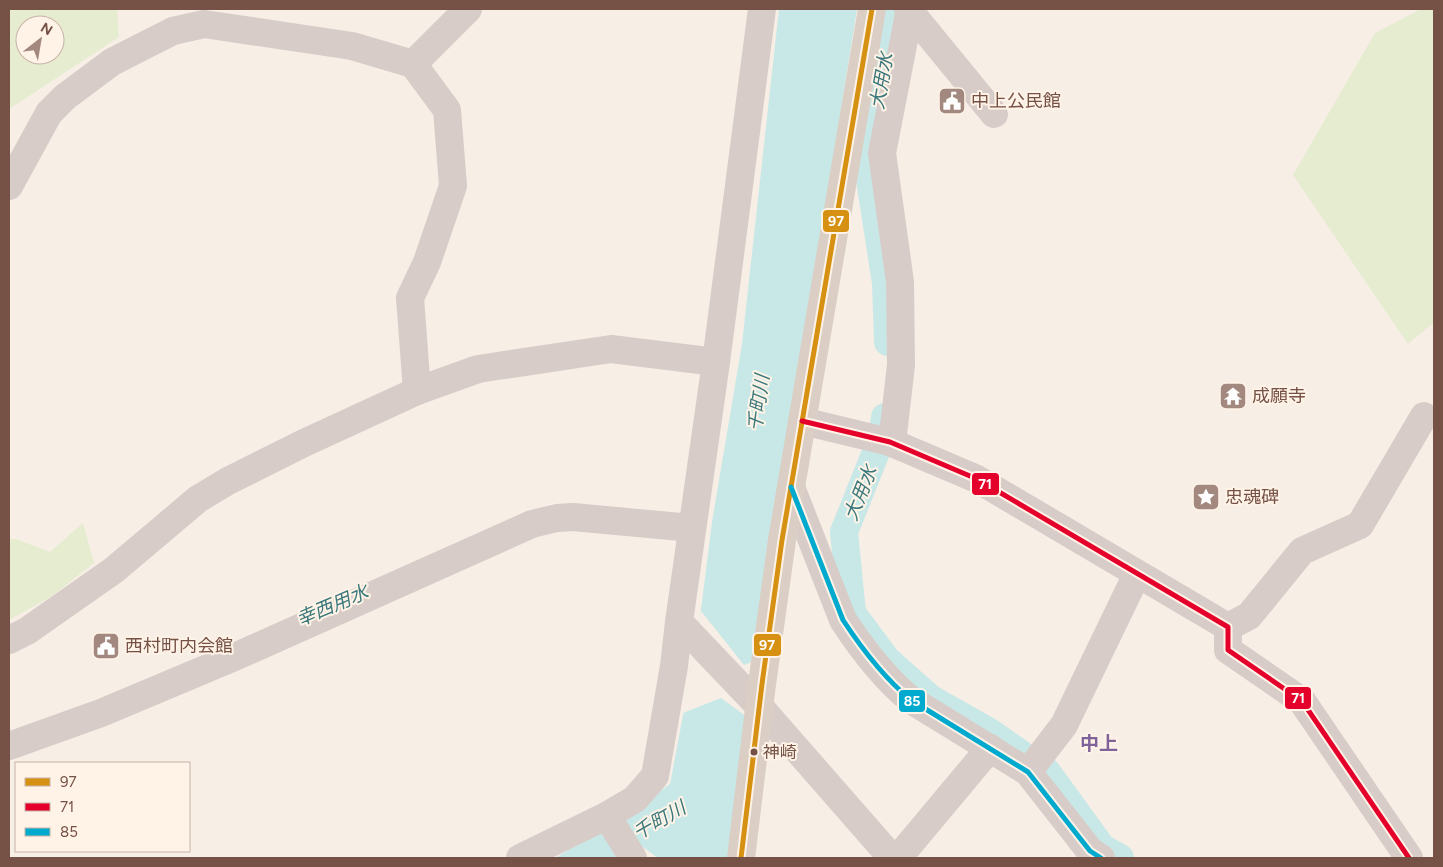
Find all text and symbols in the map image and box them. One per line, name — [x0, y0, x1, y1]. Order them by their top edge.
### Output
north arrow — [15, 15, 65, 65]
text: N — [37, 19, 55, 39]
water label: 大用水 — [865, 49, 898, 111]
public building icon: 中上公民館 — [937, 86, 967, 116]
place label: 中上公民館 — [971, 90, 1061, 112]
line badge: 97 — [822, 209, 850, 233]
text: 97 — [828, 213, 844, 230]
water label: 千町川 — [743, 371, 774, 433]
temple icon: 成願寺 — [1218, 381, 1248, 411]
place label: 成願寺 — [1252, 385, 1306, 407]
water label: 大用水 — [839, 461, 883, 524]
line badge: 71 — [971, 472, 1000, 496]
text: 71 — [978, 476, 992, 493]
place icon: 忠魂碑 — [1191, 482, 1221, 512]
place label: 忠魂碑 — [1225, 486, 1279, 508]
water label: 幸西用水 — [293, 579, 374, 631]
public building icon: 西村町内会館 — [91, 631, 121, 661]
line badge: 97 — [753, 633, 782, 657]
place label: 西村町内会館 — [125, 635, 233, 657]
text: 97 — [759, 637, 775, 654]
line badge: 71 — [1284, 686, 1312, 710]
line badge: 85 — [898, 689, 926, 713]
text: 71 — [1291, 690, 1305, 707]
text: 85 — [904, 693, 920, 710]
district label: 中上 — [1080, 732, 1118, 755]
place label: 神崎 — [763, 742, 797, 762]
marker: 神崎 — [749, 747, 759, 757]
legend — [15, 762, 190, 852]
text: 97 — [60, 773, 77, 791]
water label: 千町川 — [629, 795, 691, 845]
text: 71 — [60, 798, 74, 816]
text: 85 — [60, 823, 78, 841]

